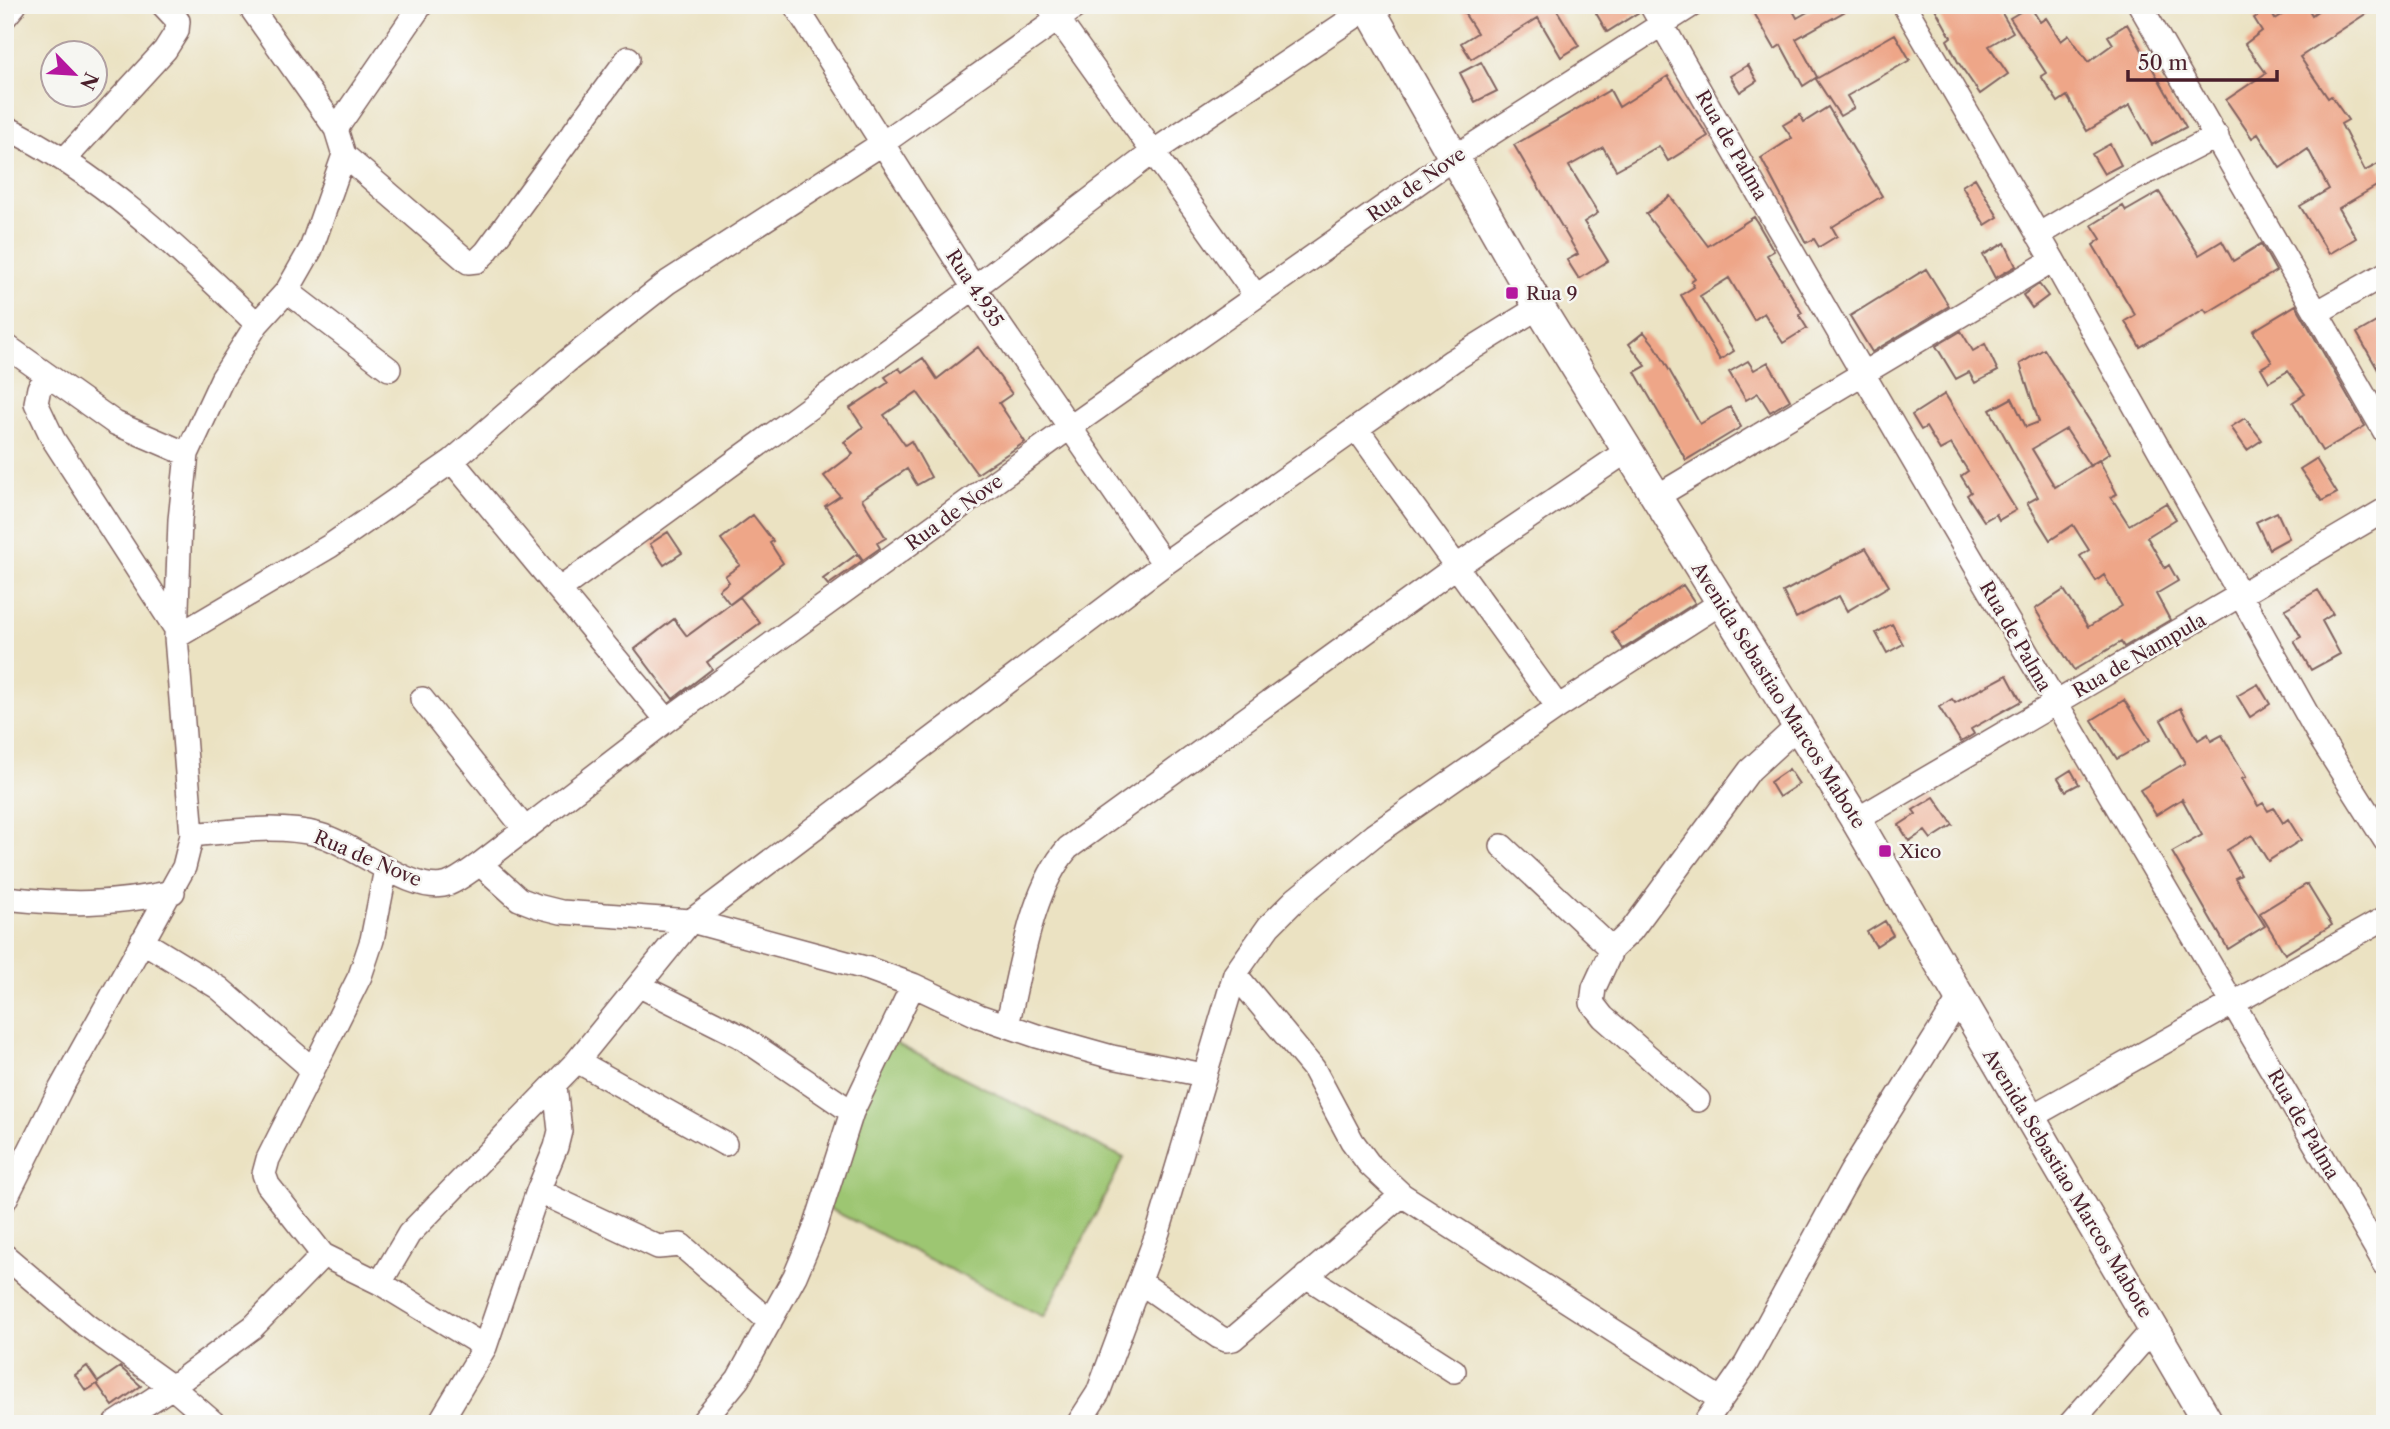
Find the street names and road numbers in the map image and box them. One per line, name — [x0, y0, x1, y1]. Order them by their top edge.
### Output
street label: Rua de Palma — [1691, 86, 1772, 204]
street label: Rua de Nove — [1363, 142, 1470, 227]
street label: Rua 4.935 — [941, 245, 1008, 331]
street label: Rua de Nove — [901, 469, 1007, 555]
street label: Avenida Sebastiao Marcos Mabote — [1686, 557, 1870, 833]
street label: Rua de Palma — [1975, 577, 2056, 695]
street label: Rua de Nampula — [2069, 608, 2210, 703]
street label: Rua de Nove — [311, 826, 425, 891]
street label: Avenida Sebastiao Marcos Mabote — [1977, 1044, 2157, 1322]
street label: Rua de Palma — [2263, 1065, 2344, 1183]

